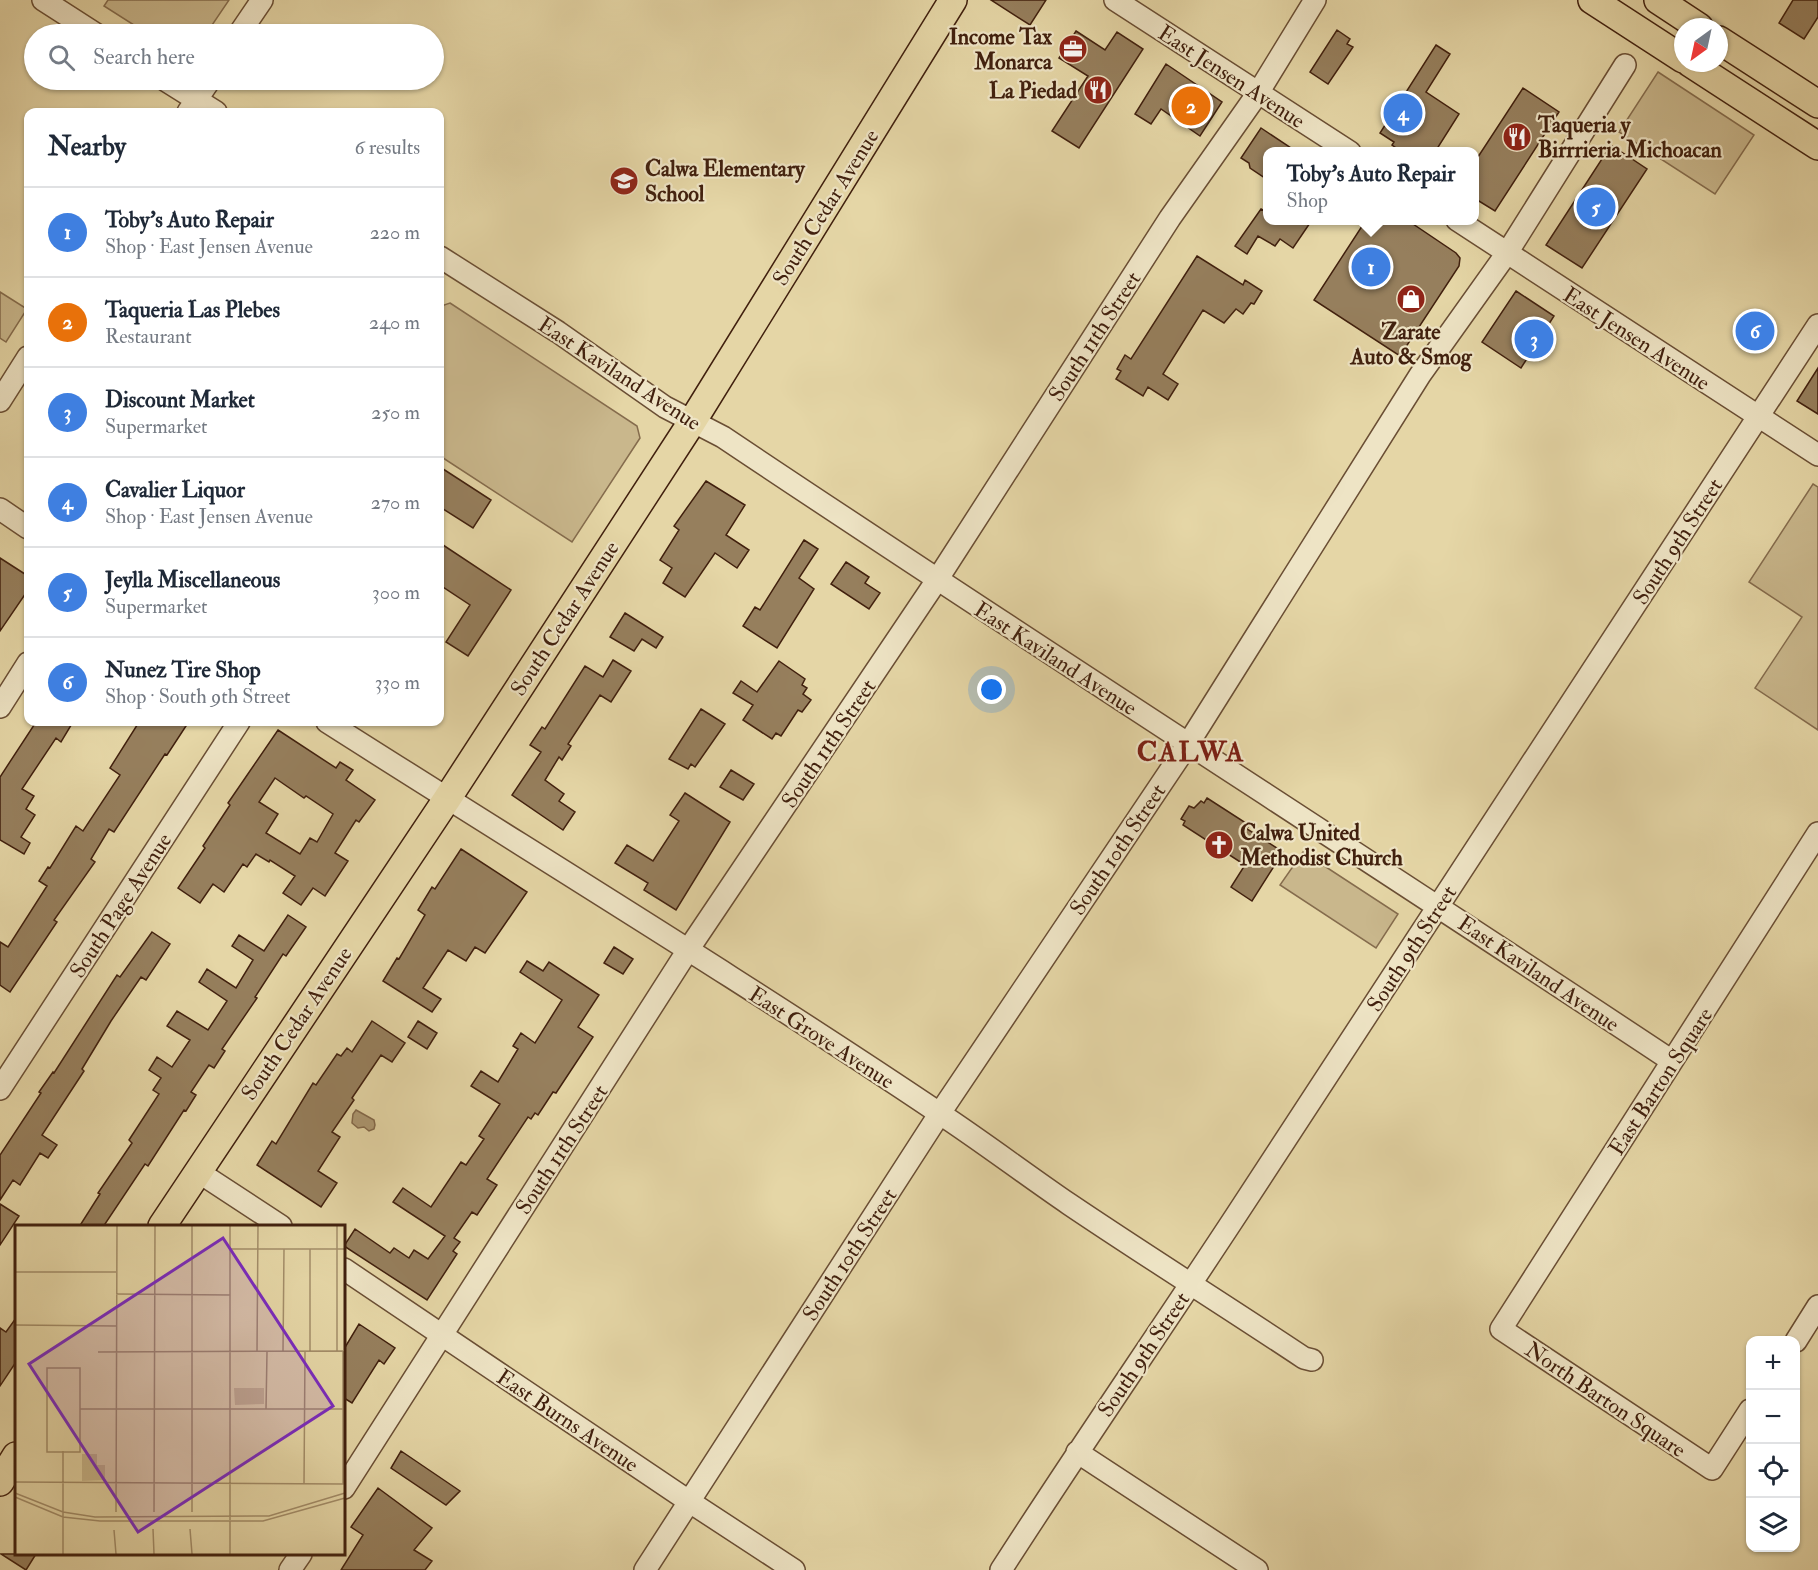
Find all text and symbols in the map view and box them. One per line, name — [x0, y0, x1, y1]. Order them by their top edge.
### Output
north arrow — [1674, 18, 1728, 72]
street label: East Jensen Avenue — [1153, 19, 1310, 135]
place label: Income Tax Monarca — [949, 23, 1053, 76]
search box — [24, 24, 444, 90]
office icon: Income Tax Monarca — [1057, 33, 1089, 65]
icon: search — [45, 41, 78, 74]
text: Search here — [93, 43, 195, 71]
restaurant icon: La Piedad — [1082, 74, 1114, 106]
place label: La Piedad — [989, 77, 1077, 105]
pin: 2 — [1172, 84, 1210, 128]
pin: 4 — [1384, 90, 1422, 136]
place label: Taqueria y Birrrieria Michoacan — [1537, 111, 1722, 164]
restaurant icon: Taqueria y Birrrieria Michoacan — [1501, 121, 1533, 153]
street label: South Cedar Avenue — [767, 124, 885, 291]
text: Nearby — [48, 131, 126, 163]
text: 6 results — [354, 135, 420, 160]
popup — [1263, 147, 1479, 225]
place label: Calwa Elementary School — [645, 155, 806, 208]
text: Toby's Auto Repair — [1287, 160, 1455, 188]
school or university icon: Calwa Elementary School — [608, 165, 640, 197]
pin: 5 — [1576, 184, 1616, 230]
text: Shop — [1287, 188, 1328, 213]
text: Toby's Auto Repair — [105, 206, 274, 234]
text: 1 — [64, 220, 71, 245]
text: 220 m — [370, 220, 420, 245]
text: Shop · East Jensen Avenue — [105, 234, 313, 259]
pin: 1 — [1352, 244, 1390, 290]
street label: South 11th Street — [1042, 266, 1147, 407]
street label: East Jensen Avenue — [1558, 281, 1715, 397]
shop icon: Zarate Auto & Smog — [1395, 283, 1427, 315]
text: Taqueria Las Plebes — [105, 296, 280, 324]
pin: 6 — [1736, 308, 1774, 354]
text: 2 — [62, 310, 73, 335]
text: 240 m — [369, 310, 420, 335]
street label: East Kaviland Avenue — [533, 311, 706, 437]
pin: 3 — [1514, 316, 1553, 362]
place label: Zarate Auto & Smog — [1349, 318, 1473, 372]
text: Restaurant — [105, 324, 192, 349]
text: Discount Market — [105, 386, 255, 414]
text: 3 — [64, 400, 71, 425]
text: 250 m — [371, 400, 420, 425]
text: Supermarket — [105, 414, 208, 439]
street label: South 9th Street — [1627, 473, 1729, 610]
text: Cavalier Liquor — [105, 476, 245, 504]
text: 4 — [62, 490, 73, 515]
text: 270 m — [371, 490, 420, 515]
text: Shop · East Jensen Avenue — [105, 504, 313, 529]
street label: South Cedar Avenue — [504, 536, 625, 701]
text: Jeylla Miscellaneous — [105, 566, 280, 594]
text: 5 — [63, 580, 72, 605]
text: 300 m — [372, 580, 420, 605]
text: Supermarket — [105, 594, 208, 619]
street label: East Kaviland Avenue — [969, 596, 1142, 722]
text: Nunez Tire Shop — [105, 656, 261, 684]
text: 6 — [62, 670, 73, 695]
text: 330 m — [375, 670, 420, 695]
street label: South 11th Street — [775, 674, 882, 813]
your location — [977, 675, 1006, 704]
text: Shop · South 9th Street — [105, 684, 291, 709]
district label: CALWA — [1137, 735, 1245, 770]
street label: South 10th Street — [1064, 778, 1172, 921]
place label: Calwa United Methodist Church — [1239, 819, 1403, 872]
street label: South Page Avenue — [64, 828, 178, 983]
church icon: Calwa United Methodist Church — [1203, 829, 1235, 861]
street label: South 9th Street — [1361, 880, 1463, 1017]
street label: East Kaviland Avenue — [1452, 909, 1624, 1038]
street label: South Cedar Avenue — [235, 941, 359, 1106]
street label: East Grove Avenue — [743, 980, 900, 1095]
street label: East Barton Square — [1603, 1002, 1719, 1161]
street label: South 11th Street — [509, 1079, 614, 1220]
street label: South 10th Street — [796, 1183, 903, 1326]
inset map — [15, 1225, 345, 1555]
street label: South 9th Street — [1092, 1287, 1196, 1423]
street label: North Barton Square — [1520, 1336, 1691, 1464]
map controls — [1746, 1336, 1800, 1552]
button: + — [1746, 1336, 1800, 1390]
street label: East Burns Avenue — [491, 1363, 644, 1479]
button: − — [1746, 1390, 1800, 1444]
button: locate — [1746, 1444, 1800, 1498]
button: layers — [1746, 1498, 1800, 1552]

